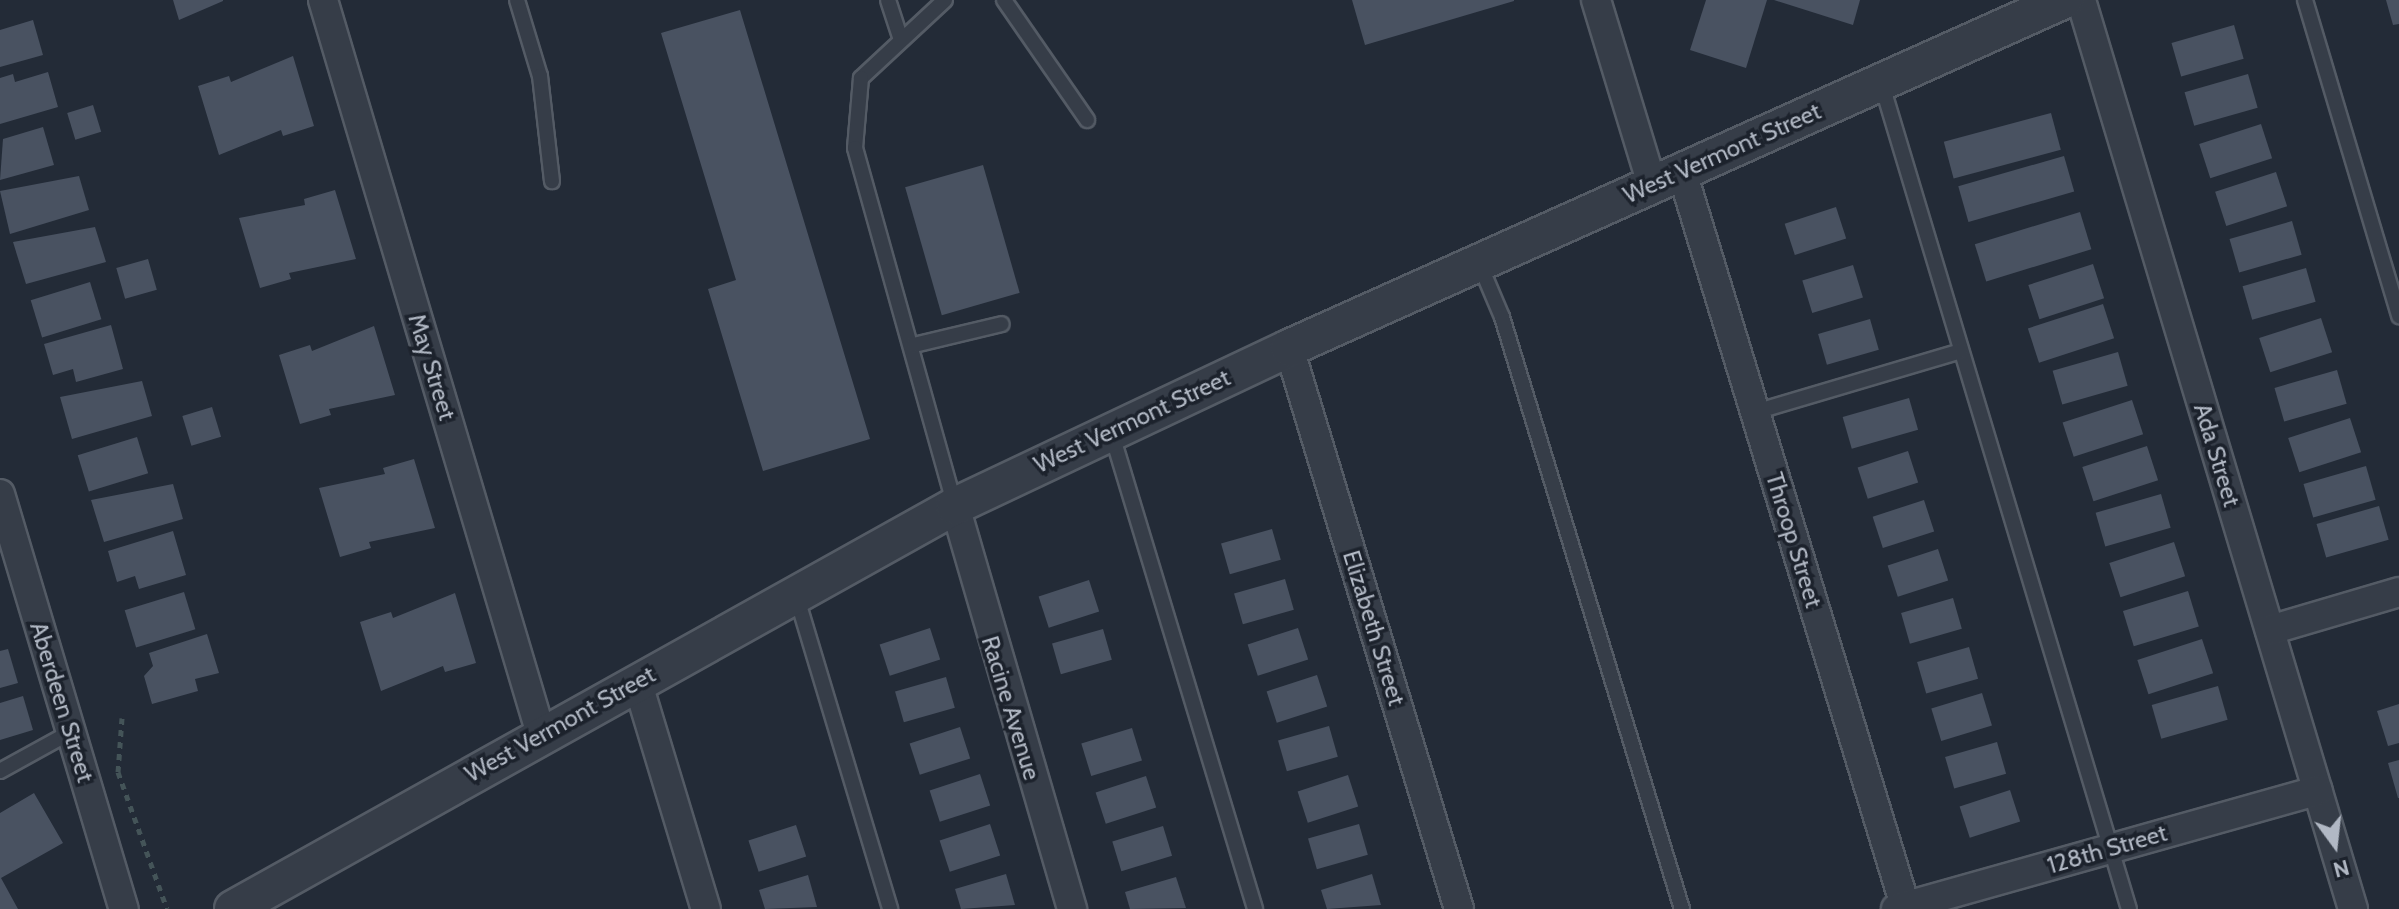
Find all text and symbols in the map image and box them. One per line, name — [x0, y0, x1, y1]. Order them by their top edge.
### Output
street label: West Vermont Street — [1619, 96, 1825, 210]
street label: May Street — [402, 310, 462, 424]
street label: West Vermont Street — [1029, 363, 1235, 479]
street label: Ada Street — [2188, 400, 2246, 510]
street label: Throop Street — [1760, 469, 1828, 611]
street label: Elizabeth Street — [1337, 547, 1411, 709]
street label: Aberdeen Street — [24, 618, 100, 786]
street label: Racine Avenue — [975, 633, 1047, 783]
street label: West Vermont Street — [460, 660, 660, 788]
north arrow — [2295, 805, 2375, 885]
street label: 128th Street — [2044, 818, 2170, 880]
text: N — [2330, 854, 2352, 884]

